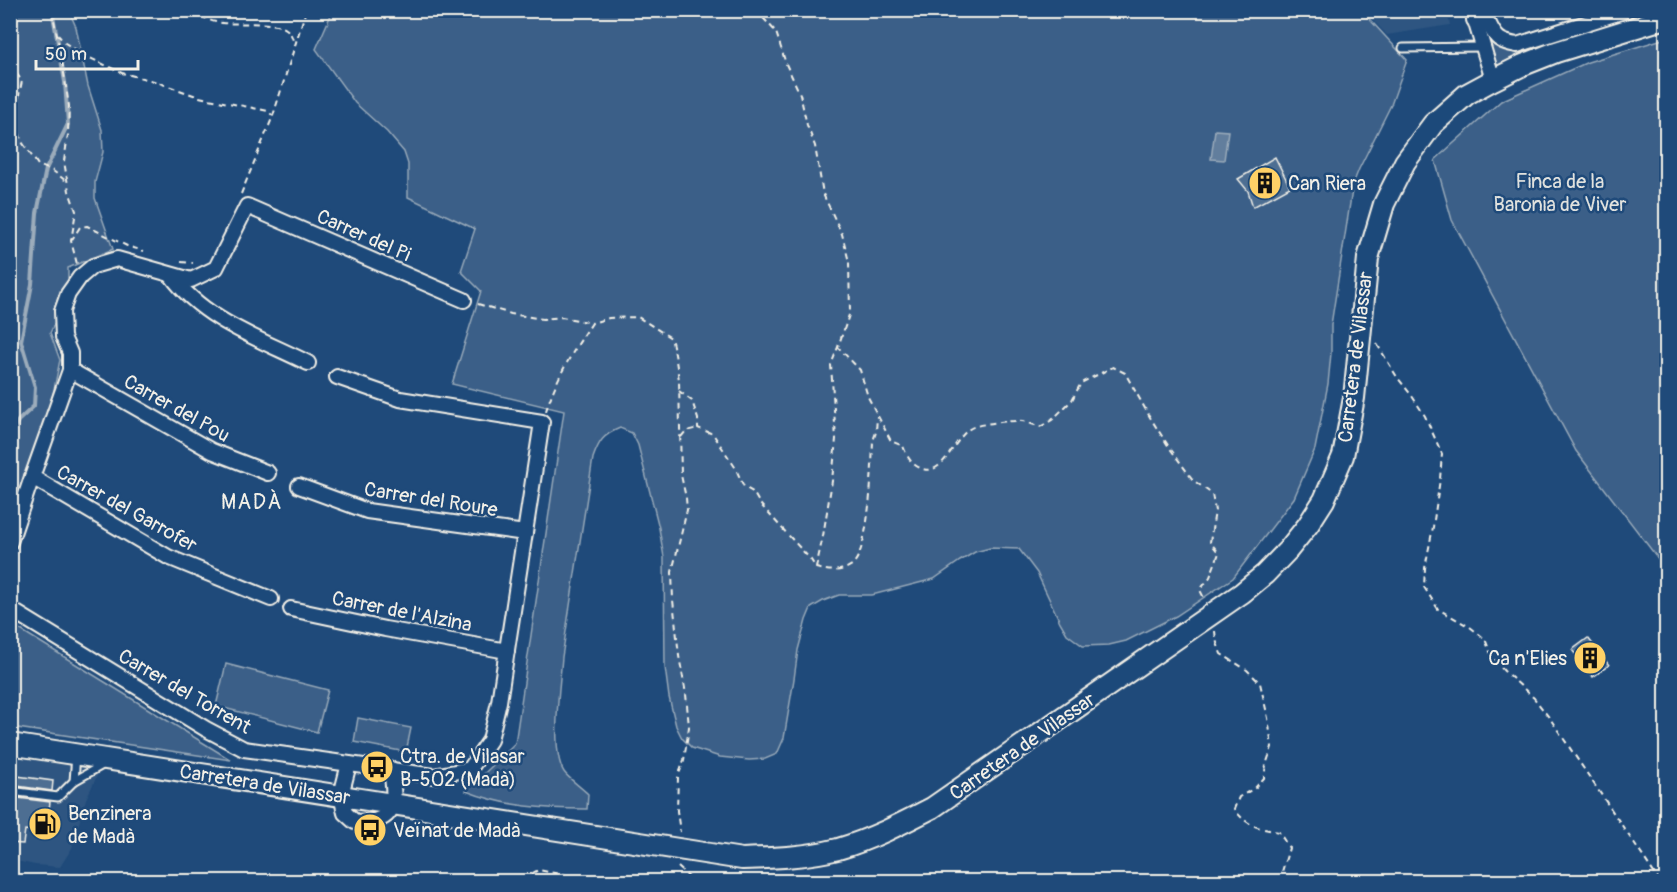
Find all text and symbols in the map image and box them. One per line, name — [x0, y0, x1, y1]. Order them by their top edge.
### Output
scale bar — [36, 33, 138, 71]
text: 50 m — [45, 43, 87, 66]
building icon: Can Riera — [1247, 165, 1283, 201]
park label: Finca de la Baronia de Viver — [1494, 169, 1626, 217]
place label: Can Riera — [1288, 171, 1366, 196]
street label: Carrer del Pi — [313, 204, 415, 267]
street label: Carretera de Vilassar — [1333, 270, 1378, 444]
street label: Carrer del Pou — [119, 369, 234, 448]
street label: Carrer del Garrofer — [52, 459, 201, 557]
street label: Carrer del Roure — [362, 477, 500, 522]
district label: MADÀ — [221, 489, 283, 516]
street label: Carrer de l'Alzina — [330, 586, 474, 637]
building icon: Ca n'Elies — [1572, 640, 1608, 676]
street label: Carrer del Torrent — [114, 643, 256, 740]
place label: Ca n'Elies — [1488, 646, 1567, 671]
street label: Carretera de Vilassar — [945, 687, 1100, 806]
place label: Ctra. de Vilasar B-502 (Madà) — [400, 744, 525, 792]
bus stop icon: Ctra. de Vilasar B-502 (Madà) — [359, 749, 395, 785]
street label: Carretera de Vilassar — [178, 759, 352, 810]
place label: Benzinera de Madà — [68, 801, 152, 849]
fuel station icon: Benzinera de Madà — [27, 806, 63, 842]
bus stop icon: Veïnat de Madà — [352, 812, 388, 848]
place label: Veïnat de Madà — [393, 818, 521, 843]

